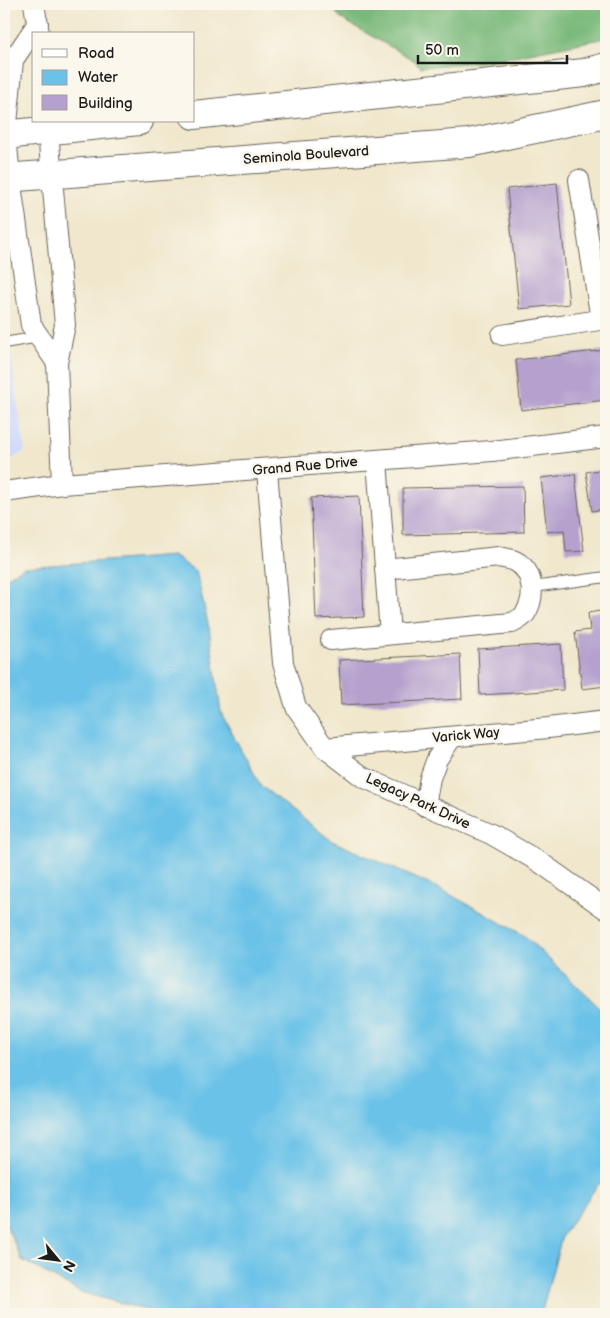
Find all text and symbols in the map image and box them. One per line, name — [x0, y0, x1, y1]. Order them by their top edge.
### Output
legend — [32, 32, 195, 122]
scale bar — [418, 32, 566, 64]
text: 50 m — [425, 41, 459, 60]
text: Road — [78, 44, 114, 63]
text: Water — [78, 68, 118, 87]
text: Building — [78, 94, 133, 113]
street label: Seminola Boulevard — [243, 142, 369, 168]
street label: Grand Rue Drive — [252, 453, 358, 479]
street label: Varick Way — [432, 724, 501, 746]
street label: Legacy Park Drive — [363, 769, 473, 833]
north arrow — [32, 1236, 82, 1286]
text: N — [59, 1257, 79, 1275]

